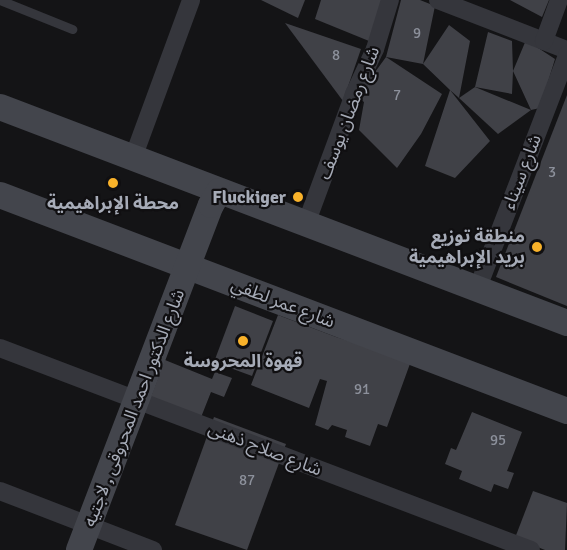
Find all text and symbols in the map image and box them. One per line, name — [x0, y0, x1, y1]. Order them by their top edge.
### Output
house number: 9 — [413, 25, 421, 43]
street label: شارع رمضان يوسف — [314, 43, 384, 183]
house number: 8 — [332, 47, 340, 65]
house number: 7 — [393, 87, 401, 105]
street label: شارع سيناء — [498, 131, 546, 213]
house number: 3 — [548, 164, 556, 182]
marker: محطة الإبراهيمية — [106, 176, 120, 190]
place label: Fluckiger — [212, 186, 286, 208]
marker: Fluckiger — [291, 190, 305, 204]
place label: محطة الإبراهيمية — [47, 192, 179, 214]
place label: منطقة توزيع بريد الإبراهيمية — [409, 226, 525, 268]
marker: منطقة توزيع بريد الإبراهيمية — [530, 240, 544, 254]
street label: شارع عمر لطفي — [228, 273, 338, 333]
street label: شارع الدكتور احمد المحروقى , لاجتيه — [79, 286, 189, 530]
marker: قهوة المحروسة — [236, 334, 250, 348]
place label: قهوة المحروسة — [184, 350, 302, 372]
house number: 91 — [354, 381, 370, 399]
street label: شارع صلاح ذهنى — [205, 417, 325, 481]
house number: 95 — [490, 432, 506, 450]
house number: 87 — [239, 472, 255, 490]

